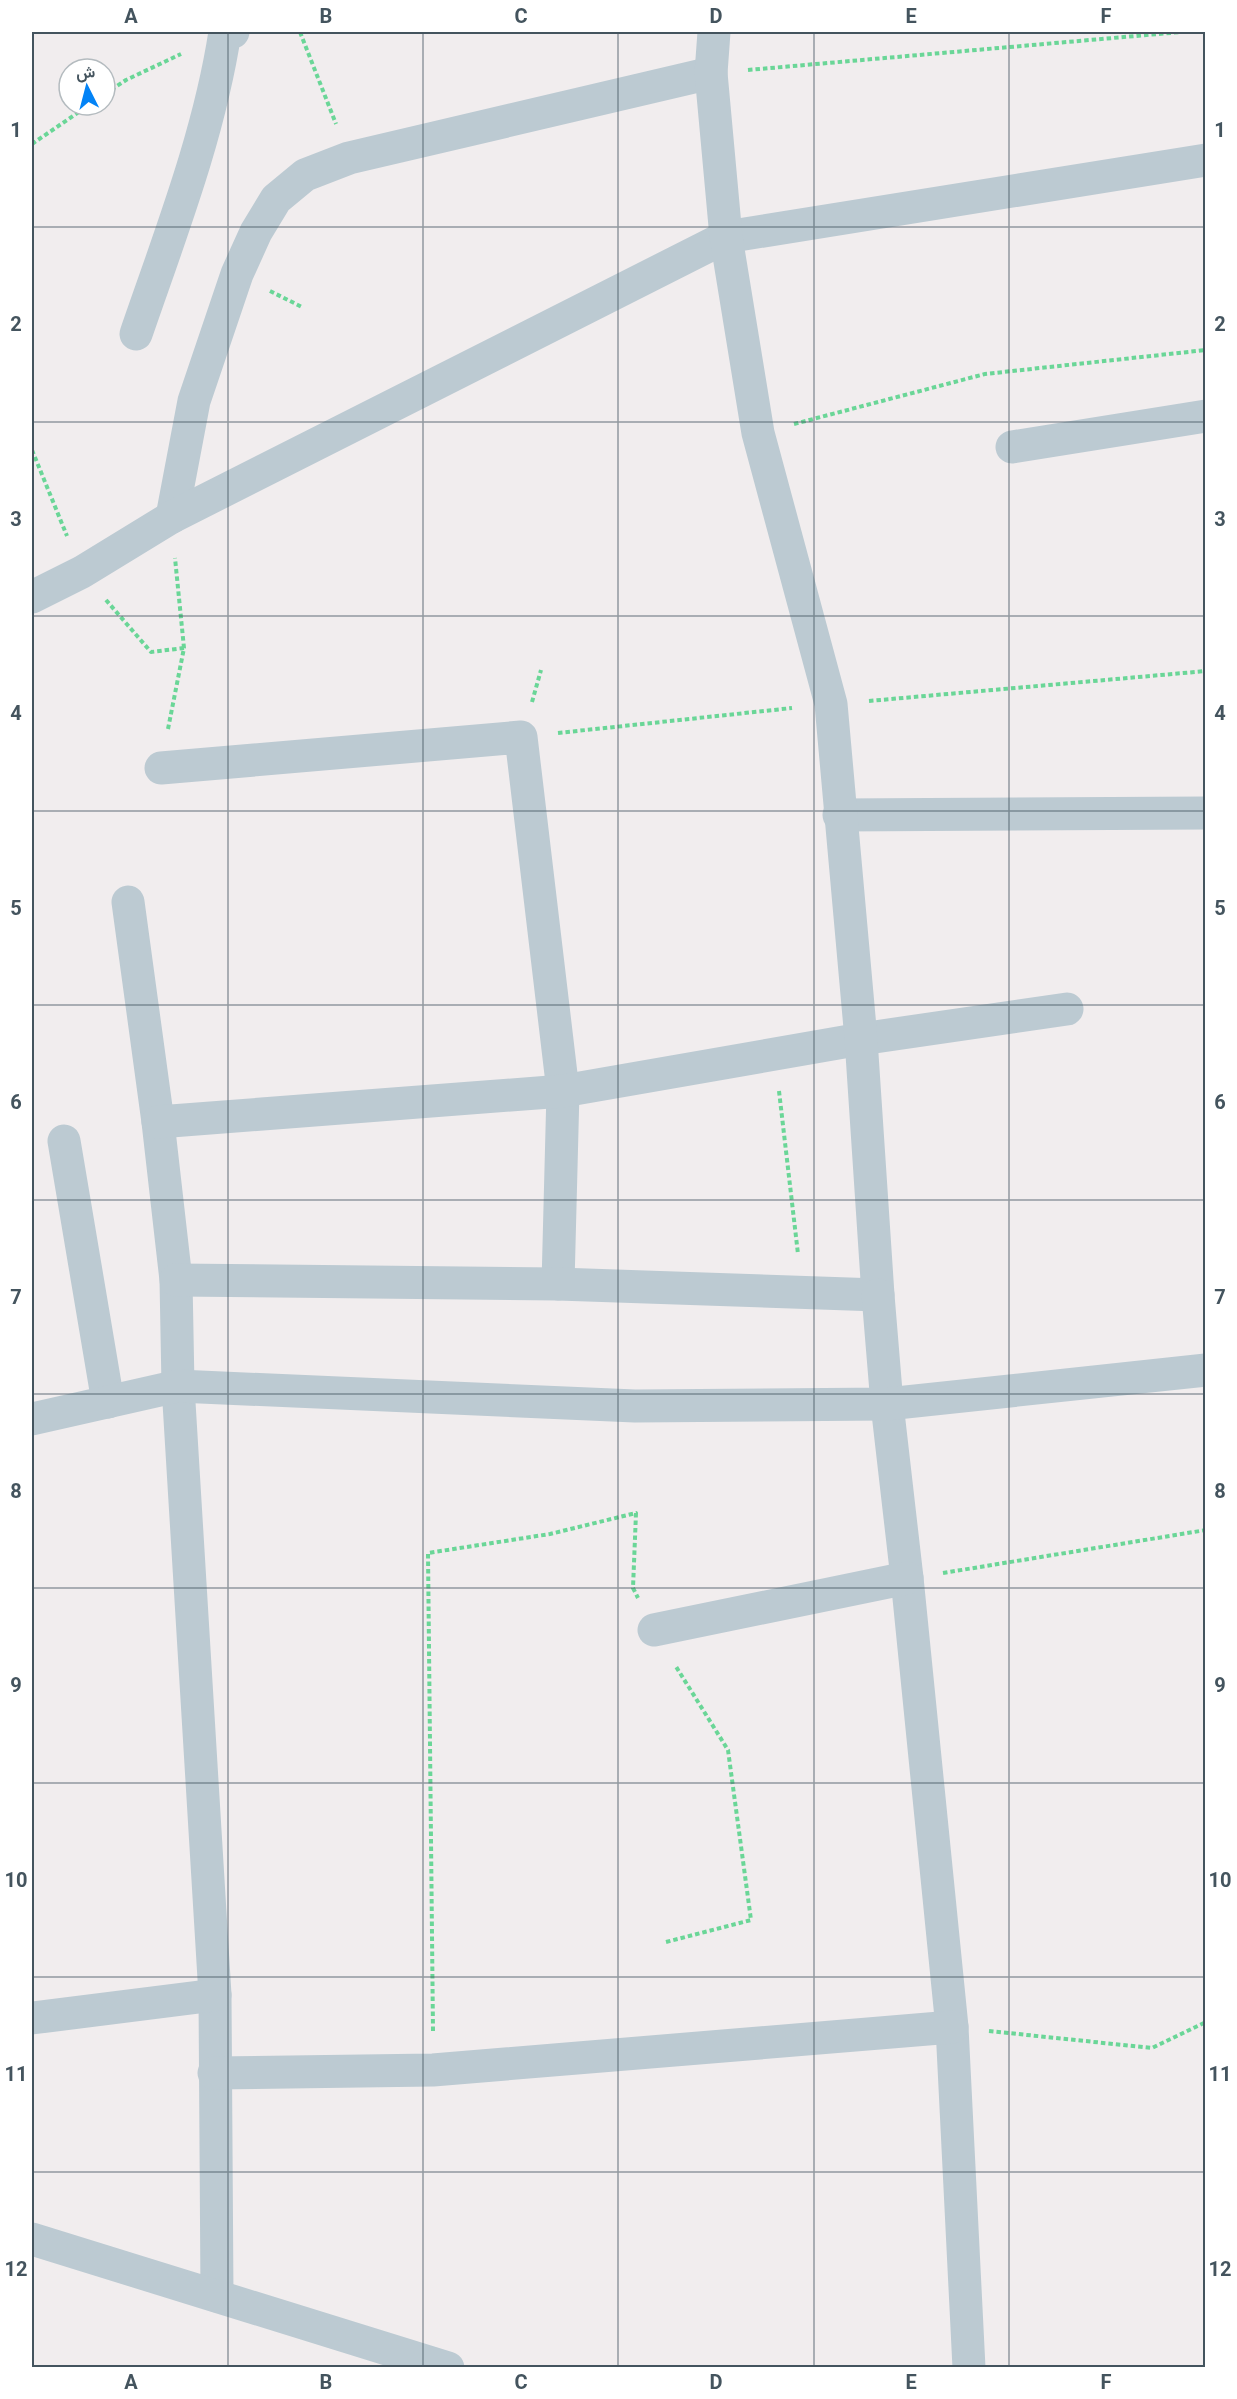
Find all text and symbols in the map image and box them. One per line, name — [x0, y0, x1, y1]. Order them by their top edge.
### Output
text: A — [124, 4, 138, 28]
text: B — [320, 4, 332, 28]
text: C — [514, 4, 528, 28]
text: D — [710, 4, 723, 28]
text: E — [905, 4, 917, 28]
text: F — [1101, 4, 1112, 28]
north arrow — [57, 57, 117, 117]
text: ش — [75, 62, 96, 83]
text: 1 — [10, 118, 22, 142]
text: 1 — [1214, 118, 1226, 142]
text: 2 — [10, 312, 22, 336]
text: 2 — [1214, 312, 1226, 336]
text: 3 — [10, 507, 22, 531]
text: 3 — [1214, 507, 1226, 531]
text: 4 — [10, 701, 22, 725]
text: 4 — [1214, 701, 1226, 725]
text: 5 — [10, 896, 22, 920]
text: 5 — [1214, 896, 1226, 920]
text: 6 — [10, 1090, 22, 1114]
text: 6 — [1214, 1090, 1226, 1114]
text: 7 — [10, 1285, 22, 1309]
text: 7 — [1214, 1285, 1226, 1309]
text: 8 — [10, 1479, 22, 1503]
text: 8 — [1214, 1479, 1226, 1503]
text: 9 — [10, 1673, 22, 1697]
text: 9 — [1214, 1673, 1226, 1697]
text: 10 — [5, 1868, 27, 1892]
text: 10 — [1209, 1868, 1231, 1892]
text: 11 — [5, 2062, 27, 2086]
text: 11 — [1209, 2062, 1231, 2086]
text: 12 — [5, 2257, 27, 2281]
text: 12 — [1209, 2257, 1231, 2281]
text: A — [124, 2370, 138, 2394]
text: B — [320, 2370, 332, 2394]
text: C — [514, 2370, 528, 2394]
text: D — [710, 2370, 723, 2394]
text: E — [905, 2370, 917, 2394]
text: F — [1101, 2370, 1112, 2394]

